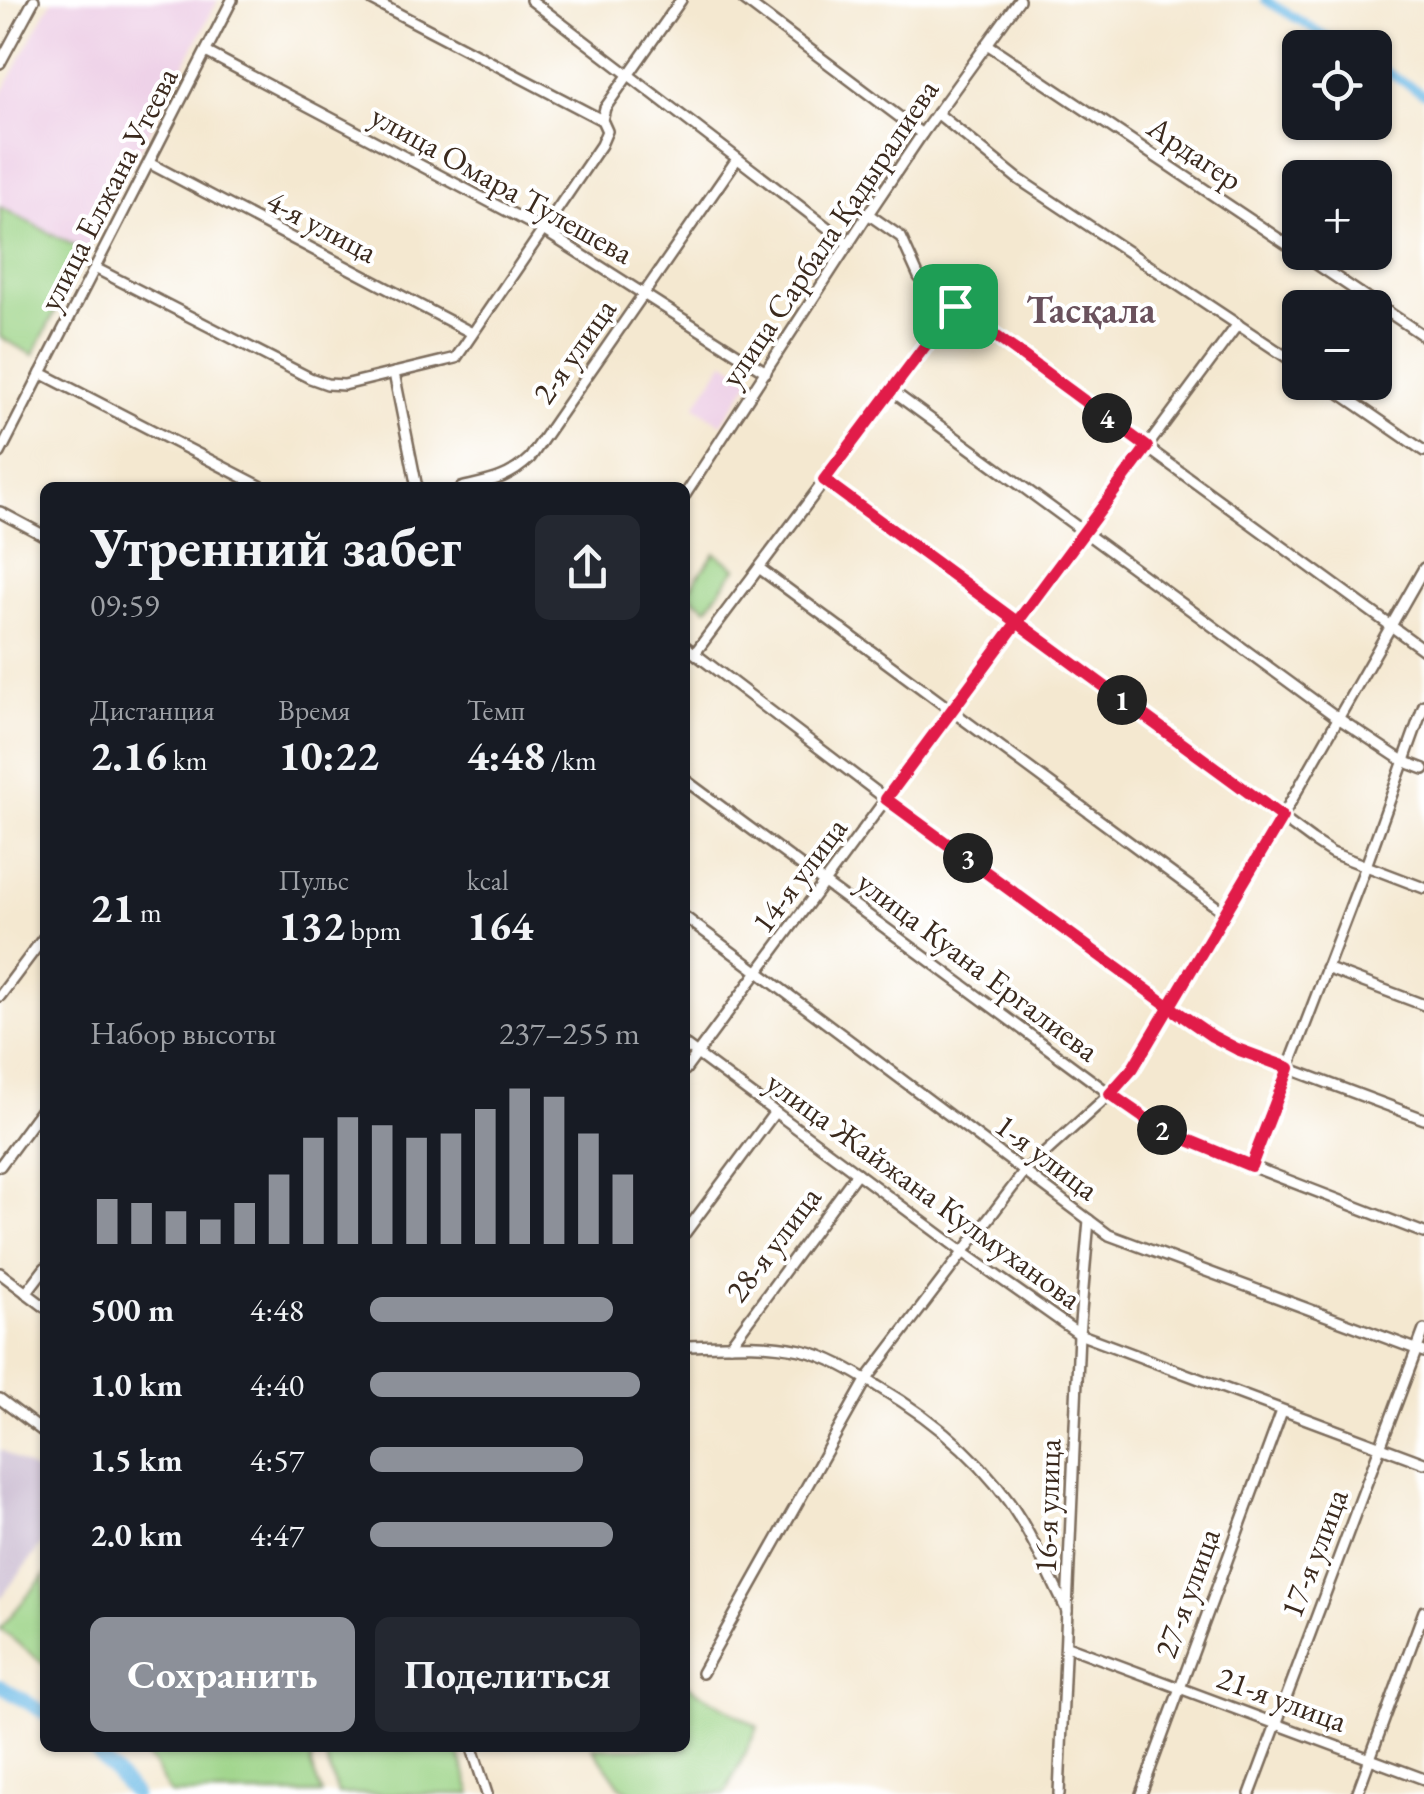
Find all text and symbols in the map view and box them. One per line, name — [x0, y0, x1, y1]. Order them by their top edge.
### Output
map controls — [1282, 30, 1392, 400]
button: locate — [1282, 30, 1392, 140]
street label: улица Елжана Утеева — [29, 60, 188, 318]
street label: улица Сарбала Қадыралиева — [710, 71, 948, 395]
street label: улица Омара Тулешева — [363, 94, 641, 274]
street label: Ардагер — [1139, 105, 1251, 200]
button: + — [1282, 160, 1392, 270]
street label: 4-я улица — [259, 179, 385, 273]
pin — [913, 264, 998, 349]
icon: arrive — [928, 279, 983, 334]
district label: Тасқала — [1026, 285, 1156, 334]
street label: 2-я улица — [523, 290, 626, 412]
button: − — [1282, 290, 1392, 400]
pin: 4 — [1082, 393, 1132, 443]
text: 4 — [1100, 400, 1114, 436]
text: Утренний забег — [90, 511, 462, 582]
button: share — [535, 515, 640, 620]
text: 09:59 — [90, 584, 159, 626]
pin: 1 — [1097, 675, 1147, 725]
text: 1 — [1115, 682, 1129, 718]
text: Дистанция — [90, 692, 215, 728]
text: Время — [278, 692, 350, 728]
text: Темп — [467, 692, 525, 728]
text: 2.16 — [90, 728, 167, 783]
text: 10:22 — [278, 728, 379, 783]
text: 4:48 — [467, 728, 545, 783]
text: km — [167, 742, 208, 778]
text: /km — [545, 742, 597, 778]
street label: 14-я улица — [742, 808, 857, 942]
pin: 3 — [943, 833, 993, 883]
text: 3 — [961, 840, 975, 876]
street label: улица Куана Ергалиева — [848, 861, 1108, 1071]
text: Пульс — [278, 862, 349, 898]
text: kcal — [467, 862, 509, 898]
text: 21 — [90, 880, 134, 935]
text: m — [134, 894, 162, 930]
text: 132 — [278, 898, 345, 953]
text: 164 — [467, 898, 533, 953]
text: bpm — [345, 912, 401, 948]
text: Набор высоты — [90, 1012, 276, 1054]
text: 237–255 m — [499, 1012, 640, 1054]
street label: улица Жайжана Кулмуханова — [758, 1061, 1090, 1319]
street label: 1-я улица — [987, 1104, 1108, 1210]
pin: 2 — [1137, 1105, 1187, 1155]
text: 2 — [1155, 1112, 1169, 1148]
street label: 28-я улица — [716, 1177, 831, 1311]
text: 500 m — [90, 1289, 174, 1331]
text: 4:48 — [250, 1289, 304, 1331]
text: 1.0 km — [90, 1364, 183, 1406]
text: 4:40 — [250, 1364, 304, 1406]
street label: 16-я улица — [1024, 1438, 1070, 1574]
text: 1.5 km — [90, 1439, 183, 1481]
text: 4:57 — [250, 1439, 304, 1481]
street label: 17-я улица — [1270, 1482, 1358, 1624]
text: 2.0 km — [90, 1514, 183, 1556]
text: 4:47 — [250, 1514, 304, 1556]
street label: 27-я улица — [1144, 1522, 1230, 1664]
button: Сохранить — [90, 1617, 355, 1732]
button: Поделиться — [375, 1617, 640, 1732]
street label: 21-я улица — [1211, 1656, 1353, 1742]

